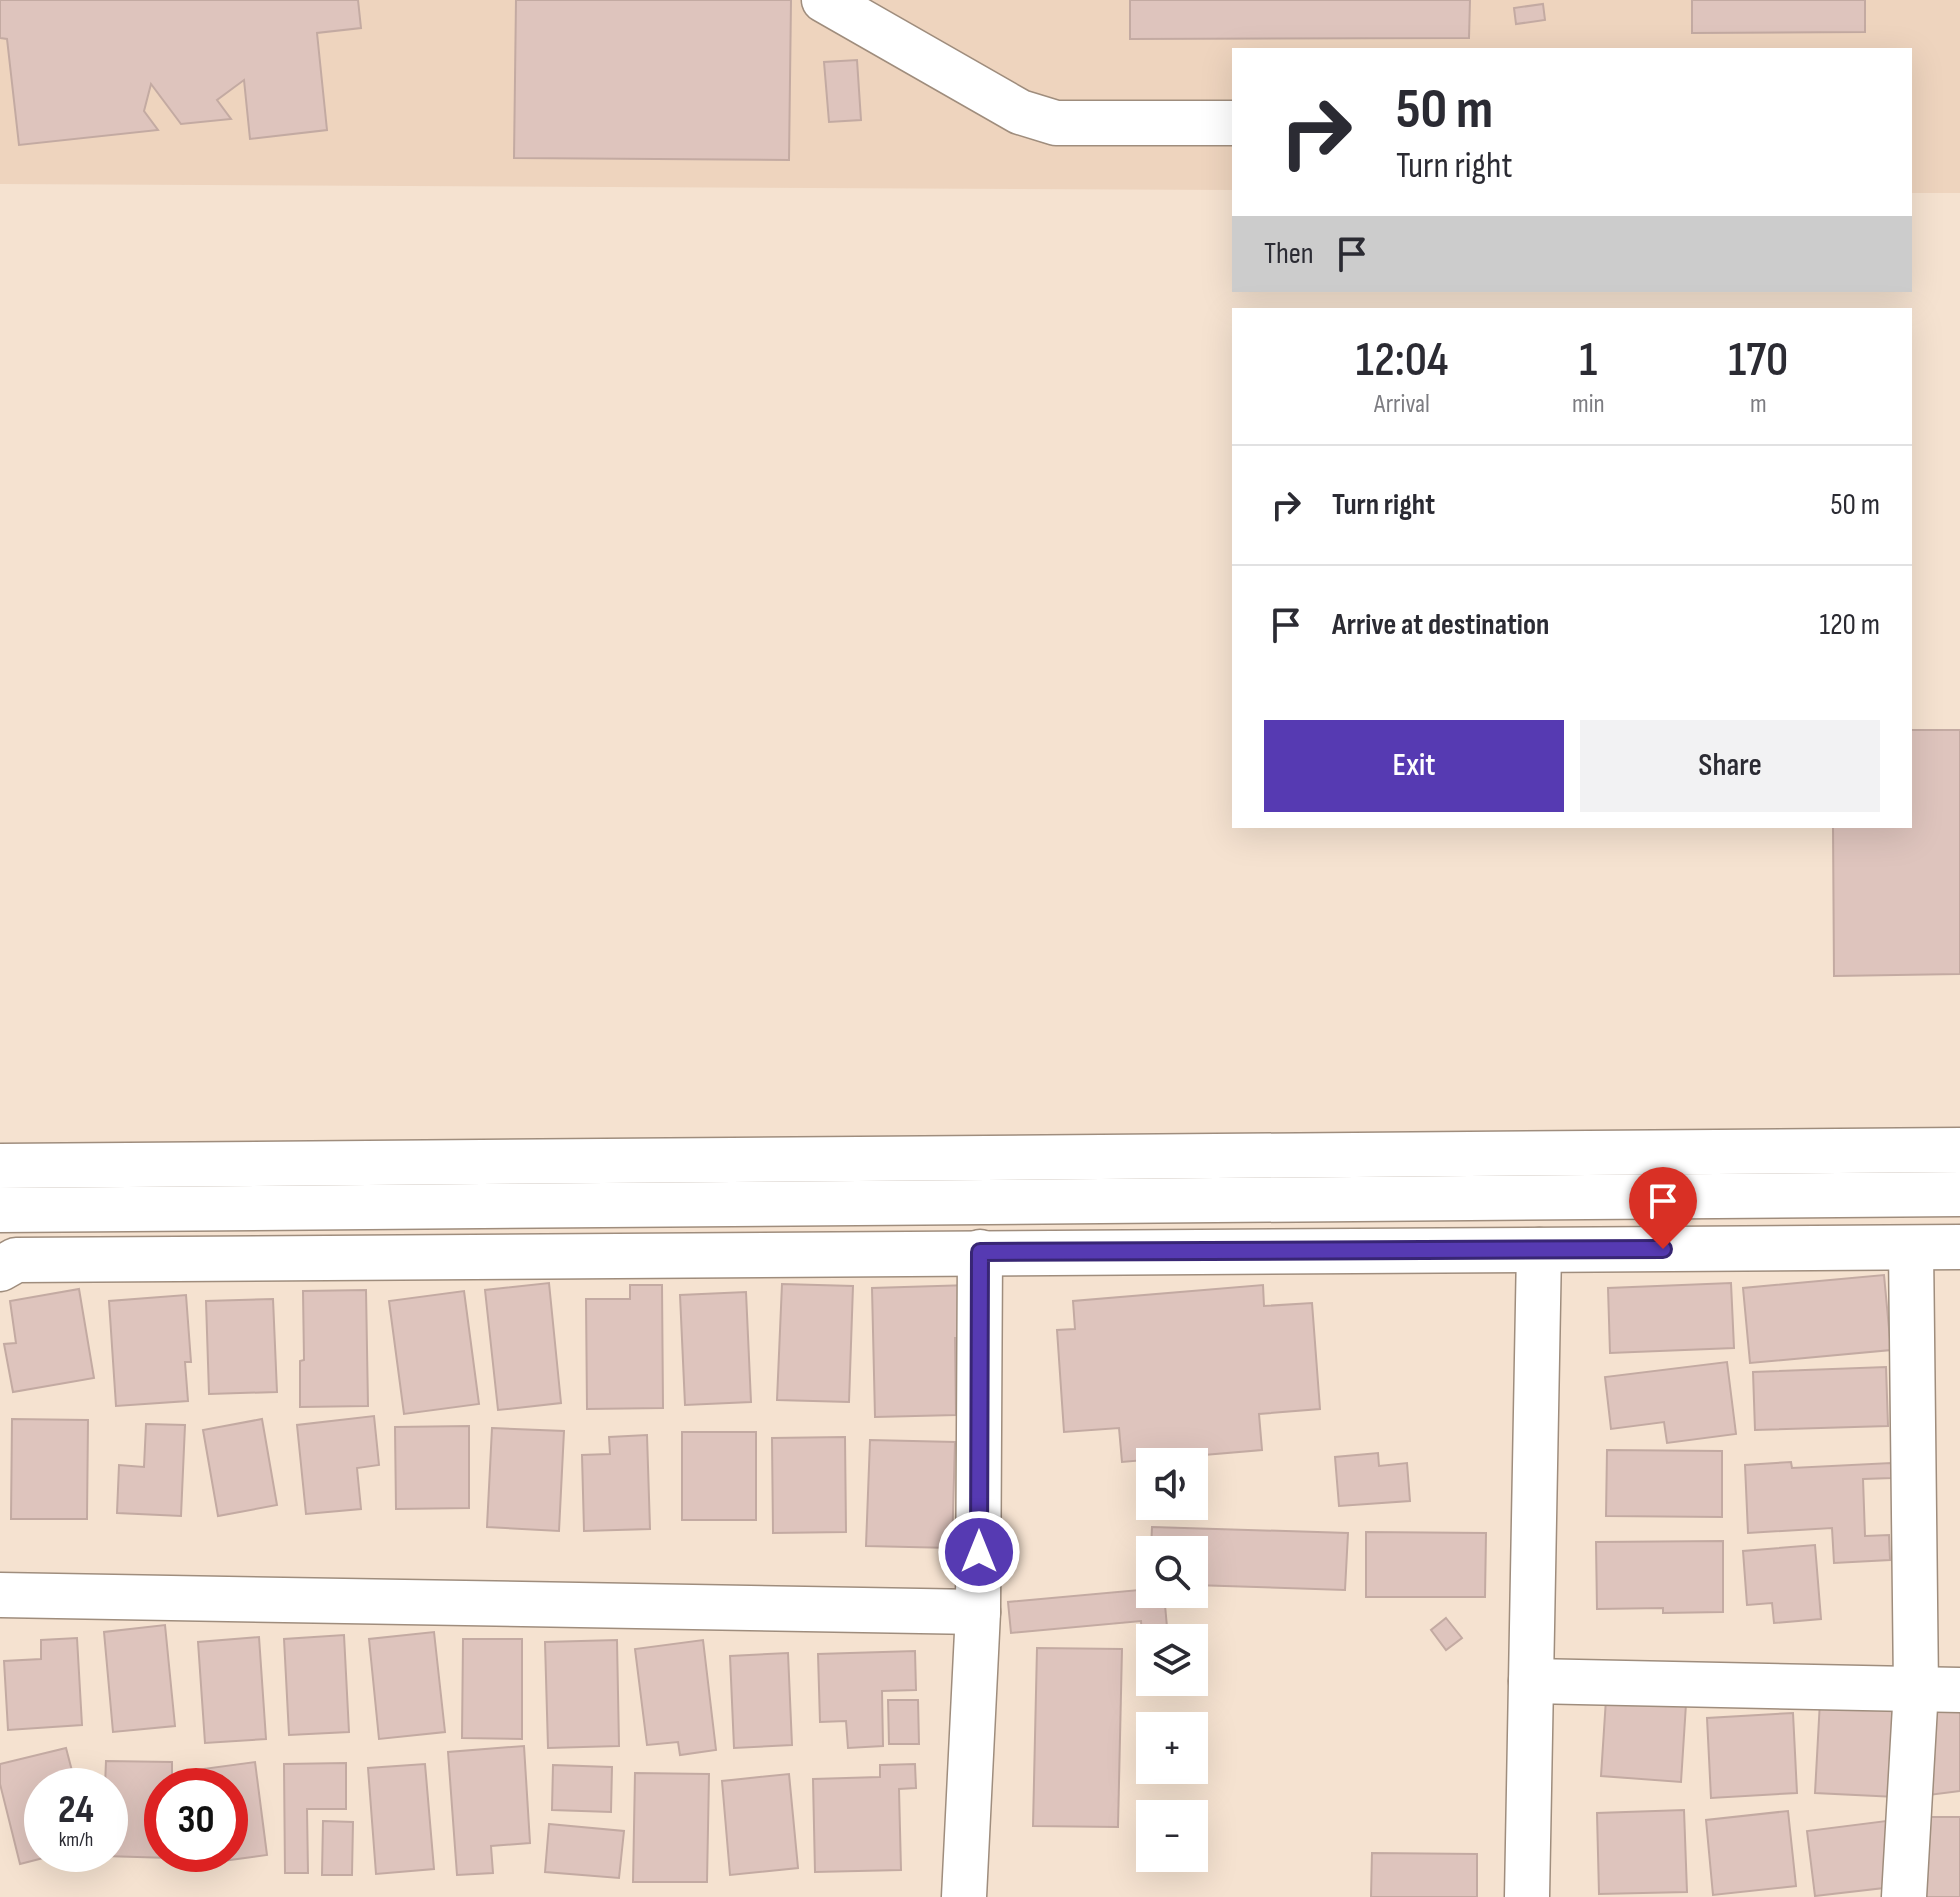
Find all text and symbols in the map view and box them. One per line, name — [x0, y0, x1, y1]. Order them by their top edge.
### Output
text: 50 m — [1396, 77, 1493, 144]
icon: right — [1264, 80, 1368, 184]
text: Turn right — [1396, 145, 1513, 188]
icon: arrive — [1330, 232, 1374, 276]
text: Then — [1264, 236, 1314, 272]
text: 12:04 — [1356, 332, 1448, 389]
text: 1 — [1579, 332, 1597, 389]
text: 170 — [1728, 332, 1788, 389]
text: Arrival — [1374, 389, 1430, 420]
text: min — [1572, 389, 1605, 420]
text: m — [1750, 389, 1767, 420]
icon: right — [1264, 483, 1308, 527]
text: Turn right — [1332, 487, 1435, 523]
text: 50 m — [1831, 487, 1880, 523]
icon: arrive — [1264, 603, 1308, 647]
text: Arrive at destination — [1332, 607, 1549, 643]
text: 120 m — [1819, 607, 1880, 643]
button: Exit — [1264, 720, 1564, 812]
button: Share — [1580, 720, 1880, 812]
pin — [1629, 1167, 1697, 1249]
icon: arrive — [1641, 1179, 1685, 1223]
map controls — [1136, 1448, 1208, 1872]
button: sound — [1136, 1448, 1208, 1520]
position arrow — [937, 1510, 1021, 1594]
button: search — [1136, 1536, 1208, 1608]
button: layers — [1136, 1624, 1208, 1696]
button: + — [1136, 1712, 1208, 1784]
speed limit sign: 30 — [144, 1768, 248, 1872]
text: 24 — [58, 1786, 94, 1834]
button: − — [1136, 1800, 1208, 1872]
text: km/h — [59, 1828, 93, 1852]

